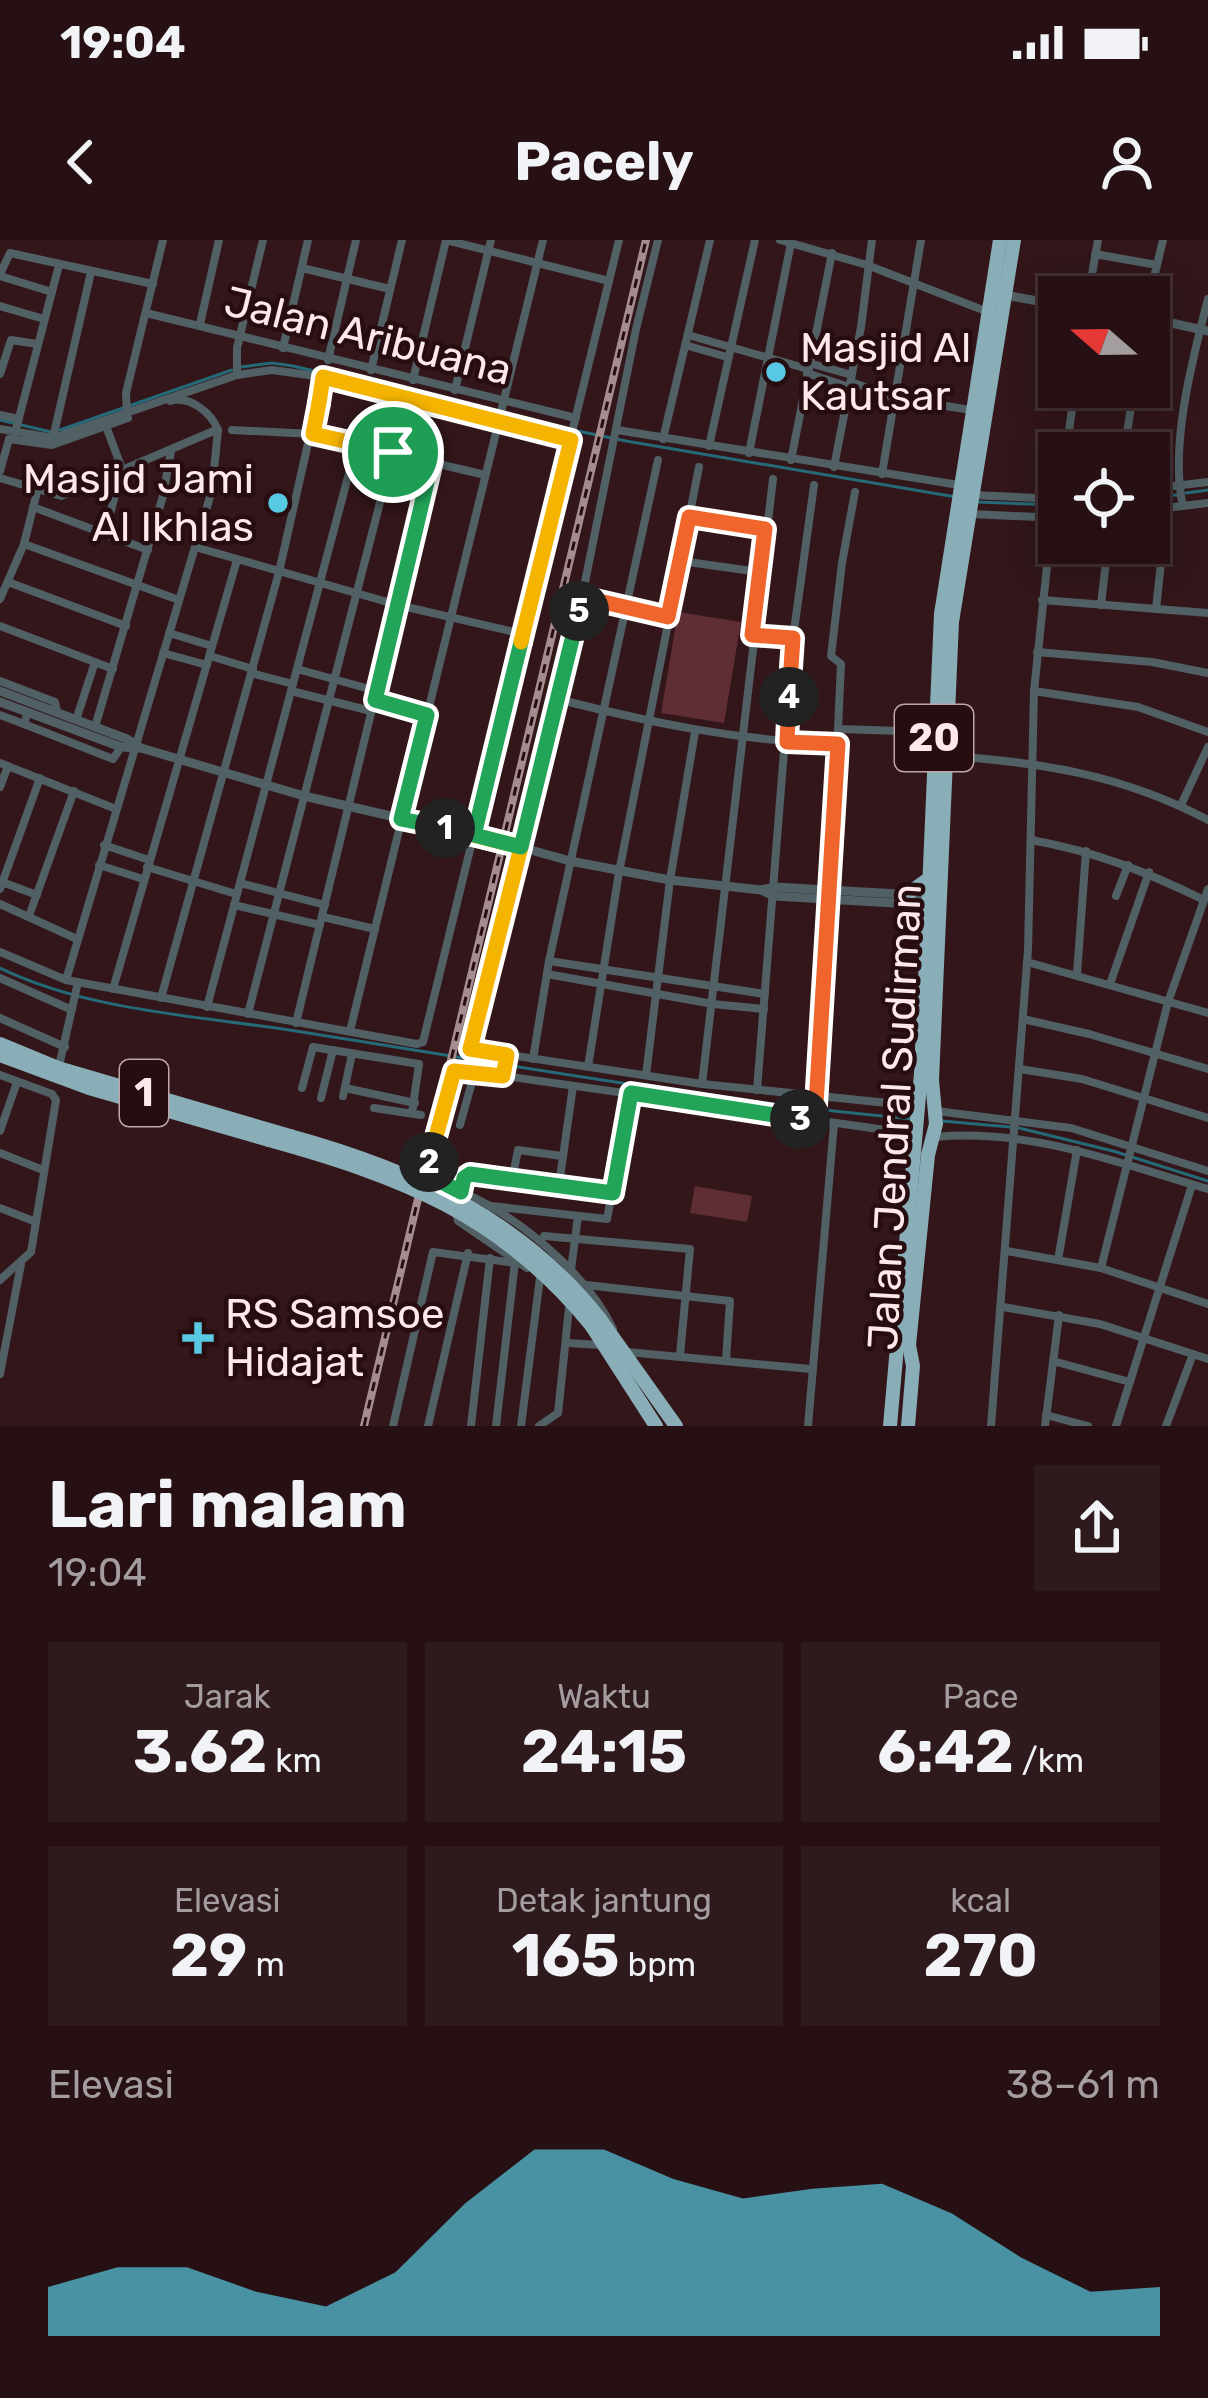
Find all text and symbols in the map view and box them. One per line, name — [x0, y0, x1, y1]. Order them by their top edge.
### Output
text: 19:04 — [60, 16, 186, 69]
icon: back — [48, 129, 114, 195]
icon: person — [1094, 129, 1160, 195]
text: Pacely — [514, 130, 694, 194]
street label: Jalan Aribuana — [219, 276, 517, 396]
north arrow — [1038, 276, 1170, 408]
map controls — [1038, 276, 1170, 564]
place label: Masjid Al Kautsar — [800, 323, 971, 421]
marker: Masjid Al Kautsar — [763, 359, 789, 385]
pin — [342, 401, 444, 503]
icon: arrive — [360, 419, 426, 485]
button: locate — [1038, 432, 1170, 564]
place label: Masjid Jami Al Ikhlas — [23, 454, 254, 552]
marker: Masjid Jami Al Ikhlas — [265, 490, 291, 516]
pin: 5 — [549, 581, 609, 641]
text: 5 — [568, 591, 590, 630]
pin: 4 — [759, 667, 819, 727]
text: 4 — [778, 677, 800, 716]
road number: 20 — [895, 705, 973, 771]
pin: 1 — [415, 798, 475, 858]
text: 1 — [437, 808, 453, 847]
street label: Jalan Jendral Sudirman — [858, 882, 932, 1352]
road number: 1 — [120, 1060, 168, 1126]
pin: 3 — [770, 1089, 830, 1149]
text: 3 — [789, 1099, 811, 1138]
pin: 2 — [399, 1132, 459, 1192]
text: 2 — [418, 1142, 440, 1181]
place label: RS Samsoe Hidajat — [225, 1289, 445, 1387]
marker: RS Samsoe Hidajat — [182, 1322, 214, 1354]
text: Lari malam — [48, 1465, 407, 1544]
button: share — [1034, 1465, 1160, 1591]
text: 19:04 — [48, 1550, 147, 1596]
text: Jarak — [184, 1677, 271, 1716]
text: Waktu — [557, 1677, 651, 1716]
text: Pace — [943, 1677, 1019, 1716]
text: 3.62 — [133, 1716, 267, 1787]
text: 24:15 — [521, 1716, 687, 1787]
text: 6:42 — [877, 1716, 1014, 1787]
text: km — [267, 1741, 322, 1780]
text: /km — [1014, 1741, 1084, 1780]
text: Elevasi — [174, 1881, 281, 1920]
text: Detak jantung — [496, 1881, 712, 1920]
text: kcal — [950, 1881, 1011, 1920]
text: 29 — [170, 1920, 247, 1991]
text: 165 — [512, 1920, 619, 1991]
text: 270 — [924, 1920, 1038, 1991]
text: m — [247, 1945, 285, 1984]
text: bpm — [619, 1945, 696, 1984]
text: Elevasi — [48, 2062, 174, 2108]
text: 38–61 m — [1006, 2062, 1160, 2108]

